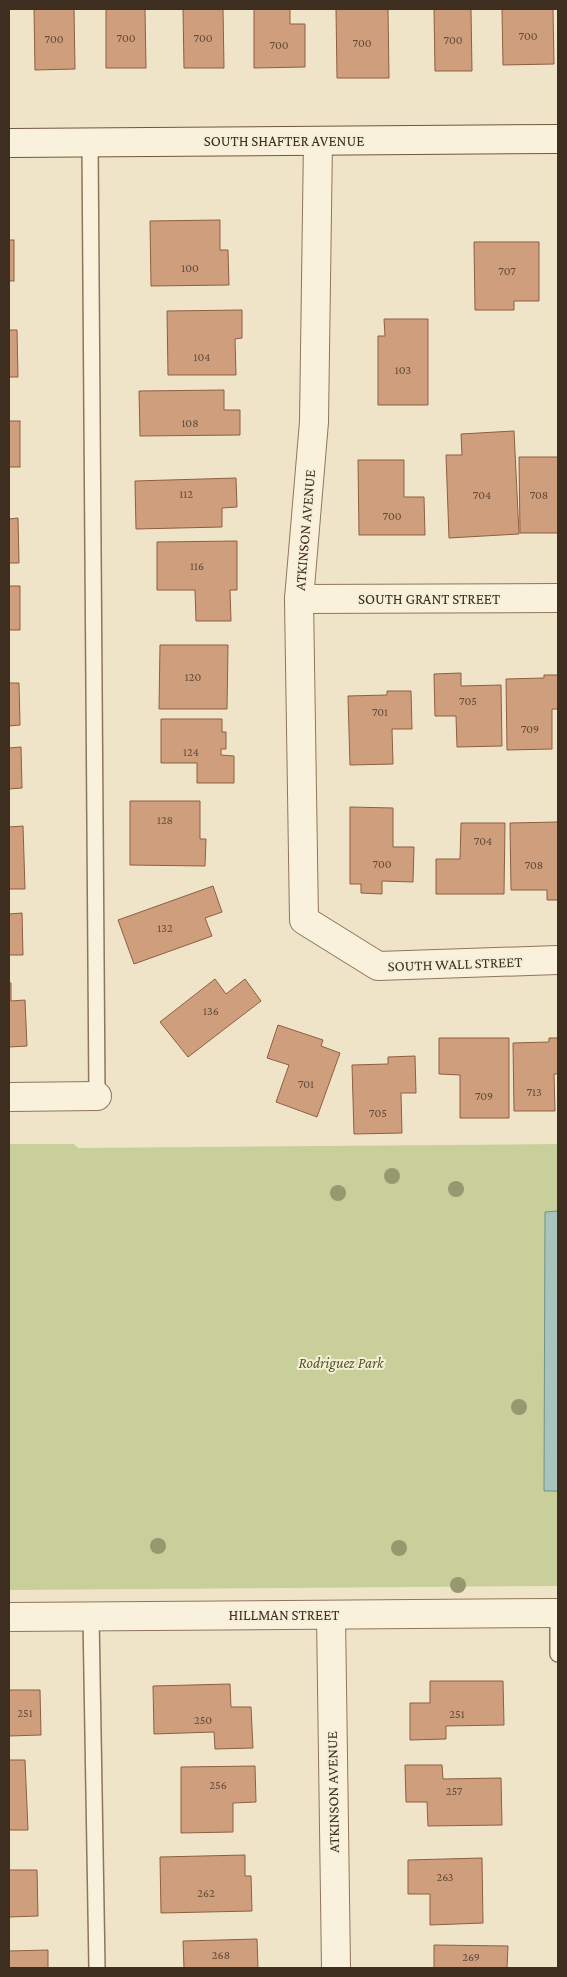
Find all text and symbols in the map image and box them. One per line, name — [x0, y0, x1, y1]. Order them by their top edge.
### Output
house number: 700 — [519, 29, 538, 43]
house number: 700 — [117, 31, 136, 45]
house number: 700 — [194, 31, 213, 45]
house number: 700 — [45, 32, 64, 46]
house number: 700 — [444, 33, 463, 47]
house number: 700 — [353, 36, 372, 50]
house number: 700 — [270, 38, 289, 52]
street label: SOUTH SHAFTER AVENUE — [204, 133, 364, 149]
house number: 100 — [181, 261, 199, 275]
house number: 707 — [498, 264, 516, 278]
house number: 104 — [194, 350, 210, 364]
house number: 103 — [395, 363, 411, 377]
house number: 108 — [181, 416, 199, 430]
street label: ATKINSON AVENUE — [292, 469, 318, 591]
house number: 112 — [179, 487, 193, 501]
house number: 704 — [473, 488, 491, 502]
house number: 708 — [530, 488, 548, 502]
house number: 700 — [383, 509, 402, 523]
house number: 116 — [190, 559, 204, 573]
street label: SOUTH GRANT STREET — [358, 591, 500, 607]
house number: 120 — [185, 670, 201, 684]
house number: 705 — [459, 694, 477, 708]
house number: 701 — [372, 705, 388, 719]
house number: 709 — [521, 722, 539, 736]
house number: 124 — [183, 745, 199, 759]
house number: 128 — [157, 813, 173, 827]
house number: 704 — [474, 834, 492, 848]
house number: 700 — [373, 857, 392, 871]
house number: 708 — [525, 858, 543, 872]
house number: 132 — [157, 921, 173, 935]
street label: SOUTH WALL STREET — [387, 954, 523, 974]
house number: 136 — [203, 1004, 219, 1018]
house number: 701 — [298, 1077, 314, 1091]
house number: 713 — [526, 1085, 542, 1099]
house number: 709 — [475, 1089, 493, 1103]
house number: 705 — [369, 1106, 387, 1120]
park label: Rodriguez Park — [298, 1355, 385, 1372]
street label: HILLMAN STREET — [229, 1607, 339, 1623]
house number: 251 — [17, 1706, 33, 1720]
house number: 251 — [449, 1707, 465, 1721]
house number: 250 — [194, 1713, 212, 1727]
street label: ATKINSON AVENUE — [324, 1731, 342, 1853]
house number: 256 — [209, 1778, 227, 1792]
house number: 257 — [446, 1784, 463, 1798]
house number: 263 — [436, 1870, 454, 1884]
house number: 262 — [197, 1886, 215, 1900]
house number: 268 — [212, 1948, 230, 1962]
house number: 269 — [462, 1950, 480, 1964]

